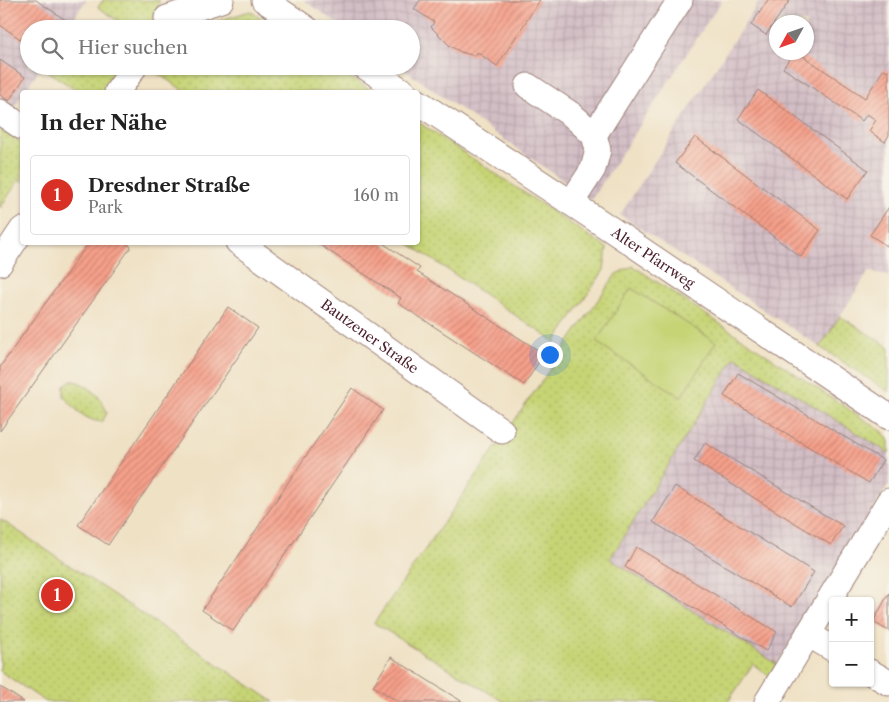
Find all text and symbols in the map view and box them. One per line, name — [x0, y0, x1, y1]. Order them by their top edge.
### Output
north arrow — [769, 15, 814, 60]
search box — [20, 20, 420, 75]
icon: search — [38, 34, 66, 62]
text: Hier suchen — [78, 36, 188, 59]
text: In der Nähe — [40, 110, 167, 135]
text: Dresdner Straße — [88, 174, 250, 197]
text: 1 — [53, 185, 61, 205]
text: 160 m — [354, 185, 399, 205]
text: Park — [88, 197, 123, 217]
street label: Alter Pfarrweg — [607, 223, 699, 293]
street label: Bautzener Straße — [317, 295, 422, 377]
your location — [537, 342, 563, 368]
pin: 1 — [41, 576, 73, 614]
map controls — [829, 597, 874, 687]
button: + — [829, 597, 874, 642]
button: − — [829, 642, 874, 687]

